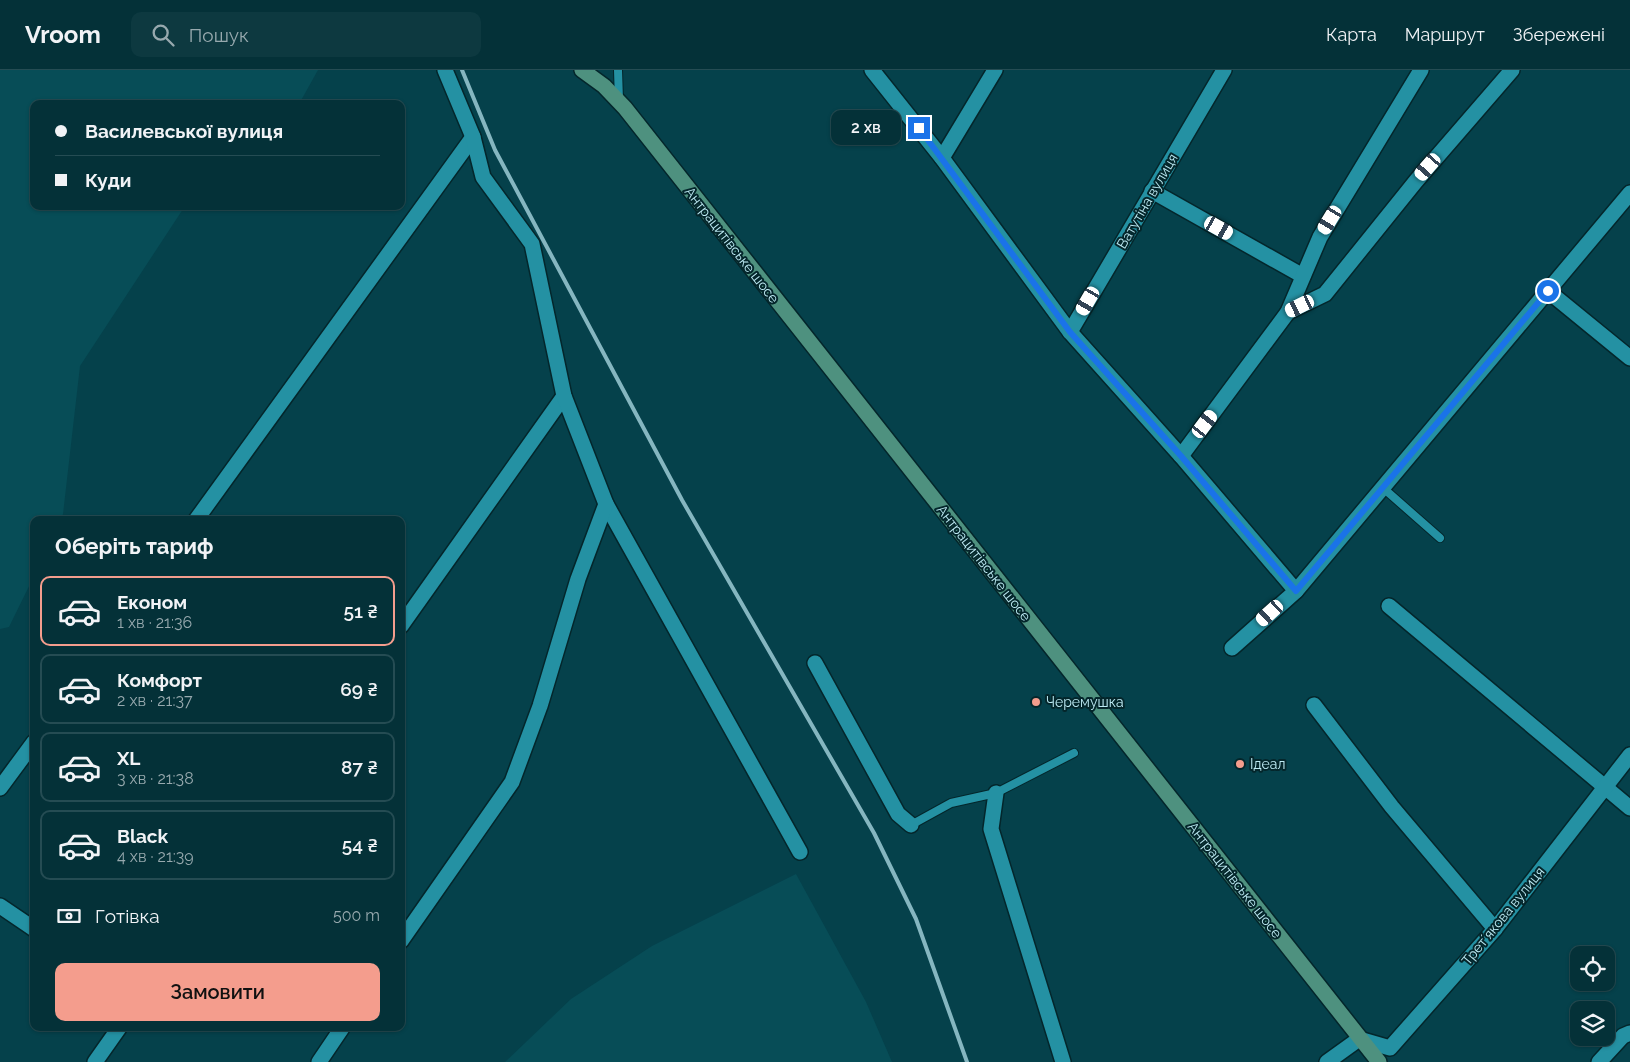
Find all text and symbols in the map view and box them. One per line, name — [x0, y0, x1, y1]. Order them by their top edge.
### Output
search box — [131, 12, 481, 57]
text: Vroom — [25, 20, 101, 49]
icon: search — [149, 21, 177, 49]
text: Пошук — [189, 24, 249, 46]
text: Карта — [1326, 24, 1377, 45]
text: Маршрут — [1405, 24, 1485, 45]
text: Збережені — [1513, 24, 1605, 45]
callout: 2 хв — [832, 110, 902, 146]
route end — [908, 117, 930, 139]
text: 2 хв — [851, 118, 881, 137]
text: Василевської вулиця — [85, 120, 283, 142]
street label: Ватутіна вулиця — [1113, 151, 1181, 251]
car — [1412, 151, 1443, 183]
text: Куди — [85, 169, 131, 191]
street label: Антрацитівське шосе — [682, 184, 782, 306]
car — [1315, 203, 1344, 237]
car — [1202, 214, 1235, 242]
route start — [1537, 280, 1559, 302]
car — [1074, 284, 1101, 318]
car — [1283, 293, 1316, 319]
car — [1189, 408, 1220, 440]
street label: Антрацитівське шосе — [934, 502, 1034, 624]
text: Оберіть тариф — [55, 533, 213, 559]
icon: car — [57, 589, 102, 634]
text: Економ — [117, 591, 187, 613]
car — [1253, 597, 1286, 629]
text: 51 ₴ — [343, 600, 378, 622]
text: 1 хв · 21:36 — [117, 613, 192, 632]
icon: car — [57, 667, 102, 712]
text: Комфорт — [117, 669, 202, 691]
text: 69 ₴ — [340, 678, 378, 700]
text: 2 хв · 21:37 — [117, 691, 192, 710]
place label: Черемушка — [1046, 694, 1124, 710]
marker: Черемушка — [1030, 696, 1042, 708]
icon: car — [57, 745, 102, 790]
text: XL — [117, 747, 140, 769]
text: 87 ₴ — [341, 756, 378, 778]
place label: Ідеал — [1250, 756, 1285, 772]
marker: Ідеал — [1234, 758, 1246, 770]
text: 3 хв · 21:38 — [117, 769, 194, 788]
street label: Антрацитівське шосе — [1185, 819, 1285, 941]
icon: car — [57, 823, 102, 868]
text: Black — [117, 825, 168, 847]
text: 54 ₴ — [342, 834, 378, 856]
text: 4 хв · 21:39 — [117, 847, 194, 866]
street label: Третʼякова вулиця — [1458, 864, 1548, 968]
icon: cash — [55, 902, 83, 930]
text: Готівка — [95, 905, 160, 927]
text: 500 m — [333, 906, 380, 925]
map controls — [1570, 946, 1615, 1046]
button: locate — [1570, 946, 1615, 991]
button: Замовити — [55, 963, 380, 1021]
button: layers — [1570, 1001, 1615, 1046]

